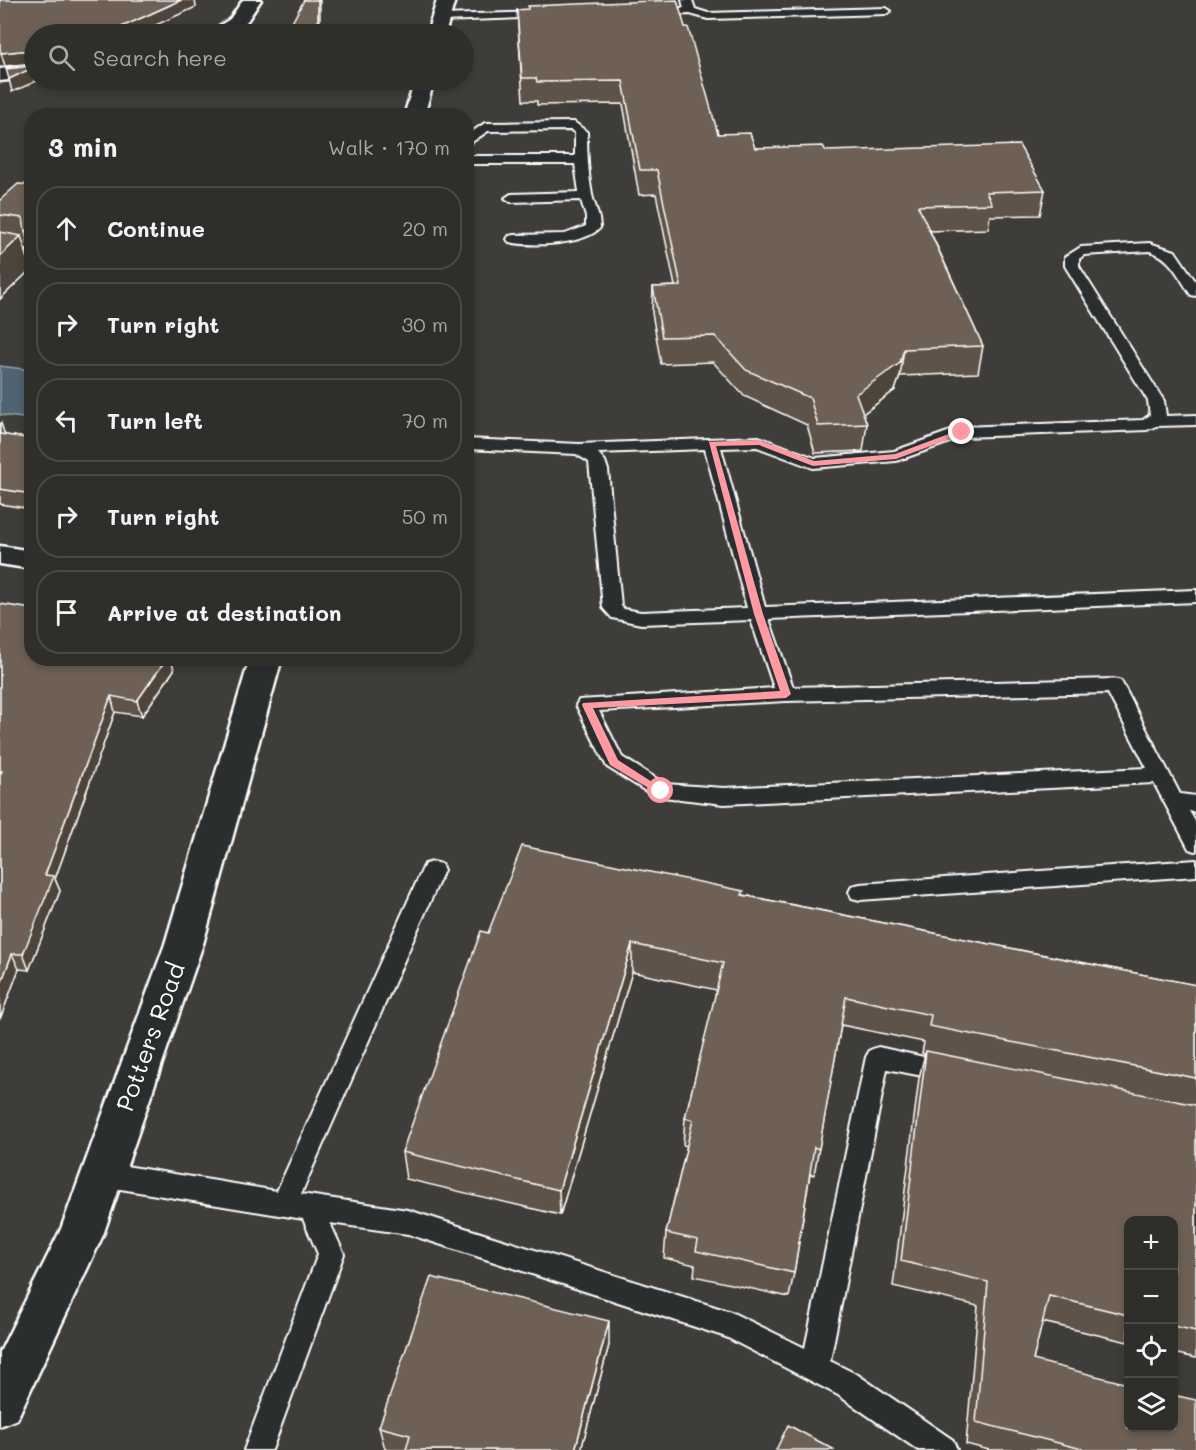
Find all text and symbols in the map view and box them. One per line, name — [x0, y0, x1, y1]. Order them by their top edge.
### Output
search box — [24, 24, 474, 90]
icon: search — [45, 41, 78, 74]
text: Search here — [93, 43, 227, 72]
text: 3 min — [48, 130, 117, 164]
text: Walk · 170 m — [328, 134, 450, 160]
icon: ahead — [50, 212, 83, 245]
text: Continue — [107, 214, 205, 243]
text: 20 m — [402, 215, 448, 241]
icon: right — [50, 308, 83, 341]
text: Turn right — [107, 310, 219, 339]
text: 30 m — [402, 311, 448, 337]
icon: left — [50, 404, 83, 437]
text: Turn left — [107, 406, 203, 435]
text: 70 m — [402, 407, 448, 433]
route end — [948, 418, 974, 444]
icon: right — [50, 500, 83, 533]
text: Turn right — [107, 502, 219, 531]
text: 50 m — [402, 503, 448, 529]
icon: arrive — [50, 596, 83, 629]
text: Arrive at destination — [107, 598, 342, 627]
route start — [647, 777, 673, 803]
street label: Potters Road — [108, 958, 191, 1115]
map controls — [1124, 1216, 1178, 1432]
button: + — [1124, 1216, 1178, 1270]
button: − — [1124, 1270, 1178, 1324]
button: locate — [1124, 1324, 1178, 1378]
button: layers — [1124, 1378, 1178, 1432]

